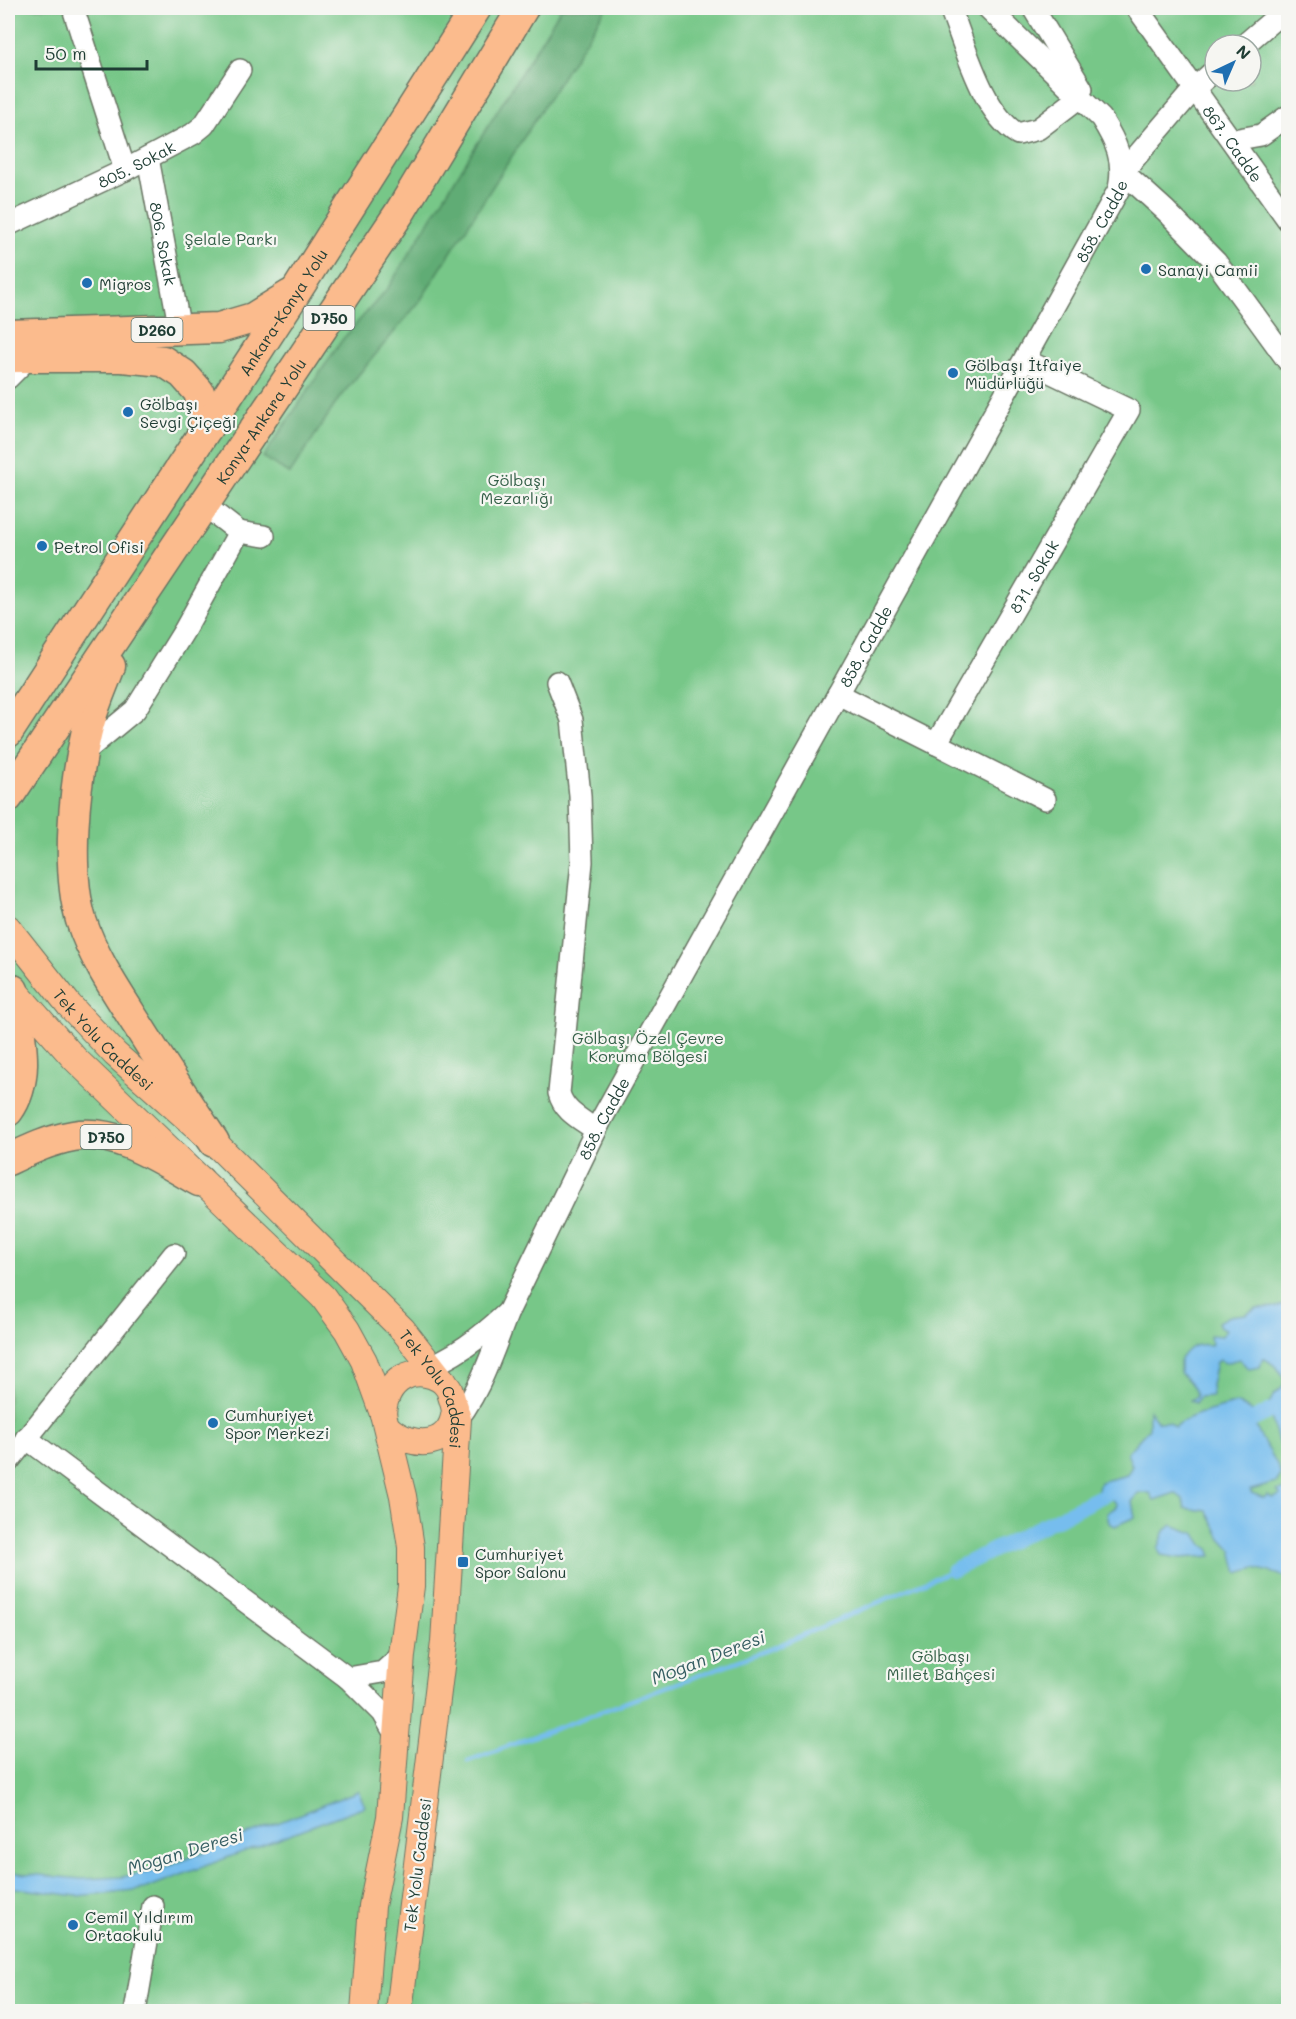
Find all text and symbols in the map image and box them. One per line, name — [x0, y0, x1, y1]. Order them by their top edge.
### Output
scale bar — [36, 33, 147, 71]
north arrow — [1203, 33, 1263, 93]
text: N — [1232, 40, 1255, 64]
text: 50 m — [45, 41, 87, 65]
street label: 867. Cadde — [1199, 101, 1268, 186]
street label: 805. Sokak — [94, 135, 178, 192]
street label: 858. Cadde — [1070, 179, 1131, 266]
street label: 806. Sokak — [146, 200, 182, 287]
park label: Şelale Parkı — [184, 228, 278, 249]
street label: Ankara-Konya Yolu — [234, 244, 331, 379]
place label: Sanayi Camii — [1158, 259, 1258, 280]
marker: Sanayi Camii — [1139, 262, 1153, 276]
place label: Migros — [99, 273, 151, 294]
marker: Migros — [80, 276, 94, 290]
road number: D750 — [304, 306, 354, 330]
road number: D260 — [132, 318, 182, 342]
street label: Konya-Ankara Yolu — [210, 354, 310, 488]
place label: Gölbaşı İtfaiye Müdürlüğü — [965, 354, 1082, 393]
marker: Gölbaşı İtfaiye Müdürlüğü — [946, 366, 960, 380]
place label: Gölbaşı Sevgi Çiçeği — [140, 393, 236, 432]
marker: Gölbaşı Sevgi Çiçeği — [121, 405, 135, 419]
park label: Gölbaşı Mezarlığı — [481, 469, 553, 508]
place label: Petrol Ofisi — [54, 536, 144, 557]
street label: 871. Sokak — [1004, 536, 1062, 616]
marker: Petrol Ofisi — [35, 539, 49, 553]
street label: 858. Cadde — [834, 601, 896, 690]
street label: Tek Yolu Caddesi — [49, 984, 159, 1094]
park label: Gölbaşı Özel Çevre Koruma Bölgesi — [572, 1027, 724, 1066]
street label: 858. Cadde — [573, 1073, 633, 1163]
road number: D750 — [80, 1125, 132, 1149]
street label: Tek Yolu Caddesi — [395, 1324, 469, 1449]
place label: Cumhuriyet Spor Merkezi — [225, 1404, 329, 1443]
marker: Cumhuriyet Spor Merkezi — [206, 1416, 220, 1430]
place label: Cumhuriyet Spor Salonu — [475, 1543, 567, 1582]
marker: Cumhuriyet Spor Salonu — [456, 1555, 470, 1569]
water label: Mogan Deresi — [648, 1624, 769, 1690]
park label: Gölbaşı Millet Bahçesi — [887, 1645, 995, 1684]
street label: Tek Yolu Caddesi — [398, 1797, 436, 1933]
water label: Mogan Deresi — [124, 1822, 247, 1880]
place label: Cemil Yıldırım Ortaokulu — [85, 1906, 194, 1945]
marker: Cemil Yıldırım Ortaokulu — [66, 1918, 80, 1932]

